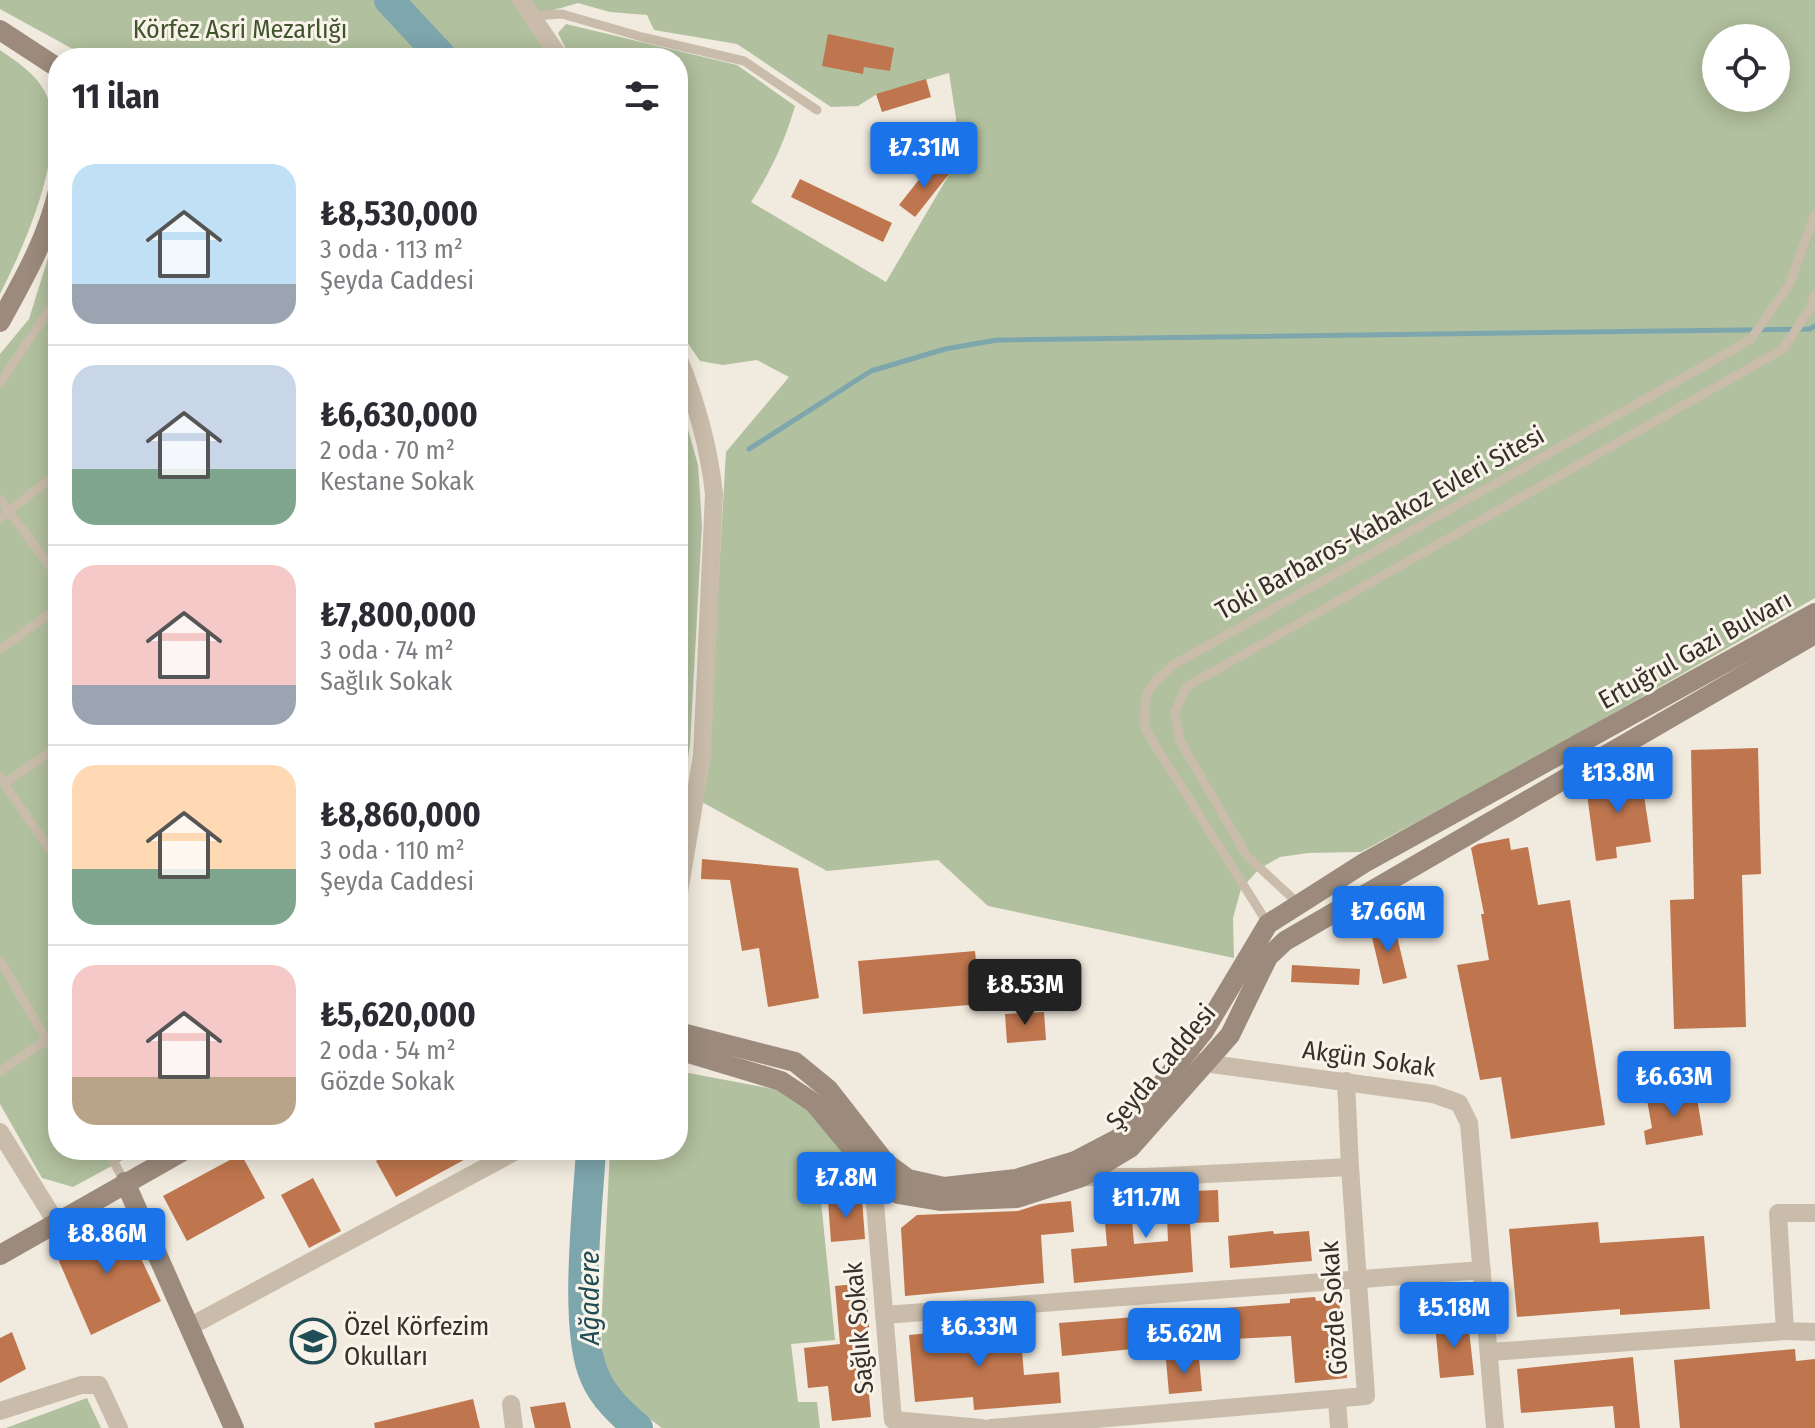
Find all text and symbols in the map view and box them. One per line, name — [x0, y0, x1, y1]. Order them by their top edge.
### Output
park label: Körfez Asri Mezarlığı — [133, 14, 347, 45]
map controls — [1702, 24, 1790, 112]
button: locate — [1702, 24, 1790, 112]
icon: filters — [620, 74, 664, 118]
text: 11 ilan — [72, 76, 160, 117]
pin: ₺7.31M — [859, 122, 989, 190]
text: ₺7.31M — [888, 132, 960, 163]
text: ₺8,530,000 — [320, 193, 478, 234]
icon: home — [136, 196, 232, 292]
text: 3 oda · 113 m² — [320, 234, 463, 265]
text: Şeyda Caddesi — [320, 265, 474, 296]
text: ₺6,630,000 — [320, 394, 478, 435]
icon: home — [136, 397, 232, 493]
street label: Toki Barbaros-Kabakoz Evleri Sitesi — [1210, 420, 1550, 626]
text: 2 oda · 70 m² — [320, 435, 455, 466]
text: Kestane Sokak — [320, 466, 474, 497]
street label: Ertuğrul Gazi Bulvarı — [1593, 584, 1797, 716]
text: ₺7,800,000 — [320, 594, 476, 635]
icon: home — [136, 597, 232, 693]
text: 3 oda · 74 m² — [320, 635, 454, 666]
text: Sağlık Sokak — [320, 666, 452, 697]
pin: ₺13.8M — [1553, 747, 1683, 815]
text: ₺13.8M — [1581, 757, 1655, 788]
text: ₺8,860,000 — [320, 794, 481, 835]
icon: home — [136, 797, 232, 893]
text: 3 oda · 110 m² — [320, 835, 465, 866]
text: Şeyda Caddesi — [320, 866, 474, 897]
pin: ₺7.66M — [1323, 886, 1453, 954]
text: ₺7.66M — [1350, 896, 1426, 927]
pin: ₺8.53M — [960, 959, 1090, 1027]
text: ₺8.53M — [986, 969, 1064, 1000]
text: ₺5,620,000 — [320, 994, 476, 1035]
icon: home — [136, 997, 232, 1093]
street label: Şeyda Caddesi — [1100, 998, 1222, 1136]
street label: Akgün Sokak — [1300, 1034, 1438, 1084]
text: 2 oda · 54 m² — [320, 1035, 456, 1066]
pin: ₺6.63M — [1609, 1051, 1739, 1119]
text: ₺6.63M — [1635, 1061, 1713, 1092]
text: Gözde Sokak — [320, 1066, 455, 1097]
pin: ₺7.8M — [790, 1152, 902, 1220]
text: ₺7.8M — [815, 1162, 877, 1193]
pin: ₺11.7M — [1081, 1172, 1211, 1240]
text: ₺11.7M — [1112, 1182, 1180, 1213]
pin: ₺8.86M — [42, 1208, 172, 1276]
text: ₺8.86M — [67, 1218, 147, 1249]
street label: Gözde Sokak — [1314, 1239, 1354, 1376]
water label: Ağadere — [573, 1251, 606, 1346]
street label: Sağlık Sokak — [838, 1260, 880, 1395]
pin: ₺5.18M — [1389, 1282, 1519, 1350]
text: ₺5.18M — [1418, 1292, 1490, 1323]
pin: ₺6.33M — [914, 1301, 1044, 1369]
pin: ₺5.62M — [1119, 1308, 1249, 1376]
place label: Özel Körfezim Okulları — [344, 1311, 489, 1372]
text: ₺6.33M — [941, 1311, 1017, 1342]
school or university icon: Özel Körfezim Okulları — [289, 1317, 337, 1365]
text: ₺5.62M — [1146, 1318, 1222, 1349]

